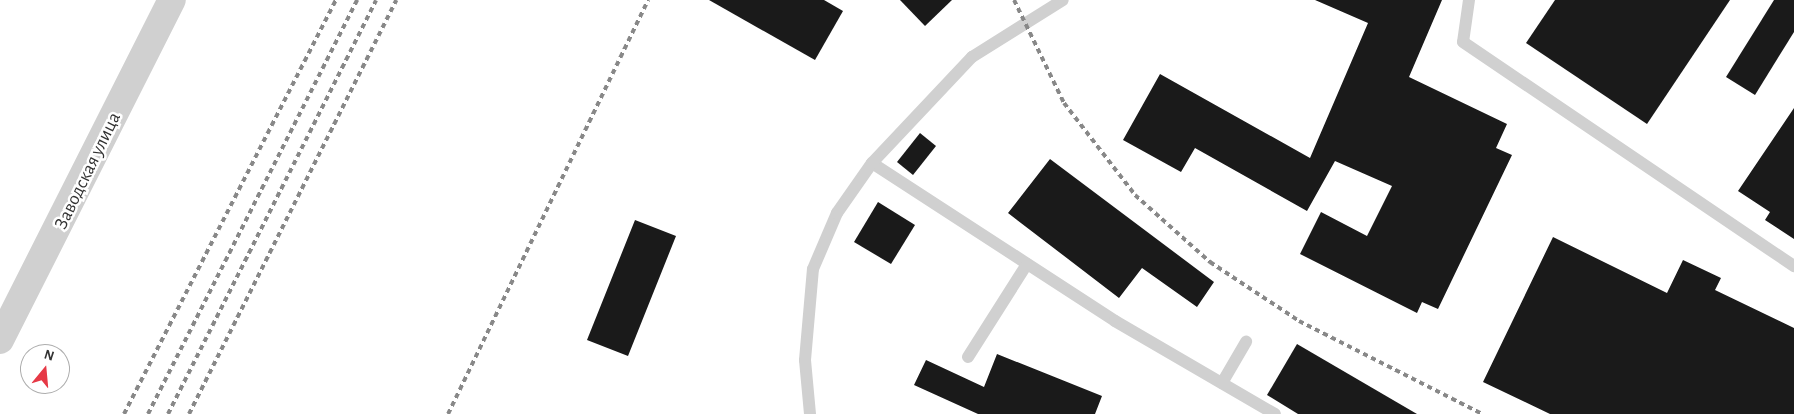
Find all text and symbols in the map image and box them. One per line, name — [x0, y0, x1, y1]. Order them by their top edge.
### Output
street label: Заводская улица — [50, 109, 126, 233]
north arrow — [20, 344, 70, 394]
text: N — [42, 347, 56, 364]

